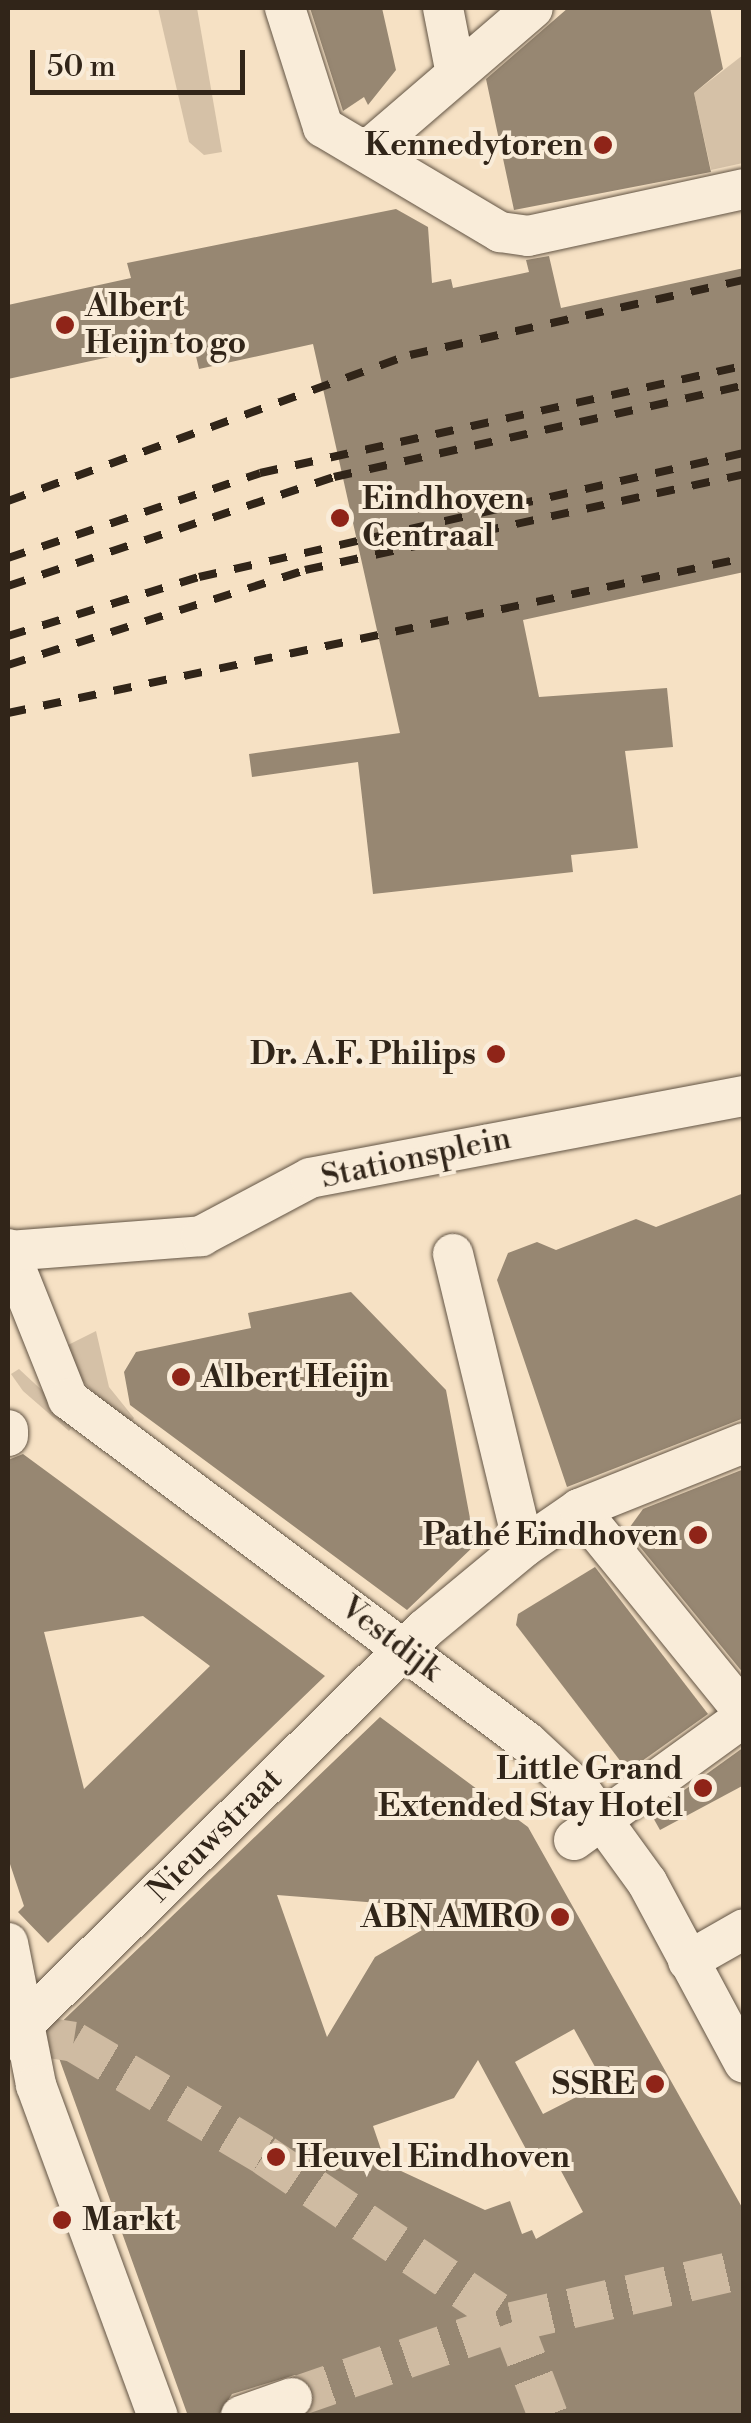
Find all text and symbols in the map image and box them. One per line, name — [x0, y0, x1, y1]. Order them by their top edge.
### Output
scale bar — [35, 30, 250, 92]
text: 50 m — [47, 48, 116, 86]
place label: Kennedytoren — [364, 126, 583, 164]
marker: Kennedytoren — [592, 134, 614, 156]
place label: Albert Heijn to go — [85, 288, 246, 363]
marker: Albert Heijn to go — [54, 314, 76, 336]
place label: Eindhoven Centraal — [362, 481, 525, 556]
marker: Eindhoven Centraal — [327, 505, 353, 531]
place label: Dr. A.F. Philips — [250, 1035, 476, 1073]
marker: Dr. A.F. Philips — [485, 1043, 507, 1065]
street label: Stationsplein — [318, 1119, 514, 1197]
place label: Albert Heijn — [201, 1358, 389, 1396]
marker: Albert Heijn — [170, 1366, 192, 1388]
place label: Pathé Eindhoven — [423, 1516, 678, 1554]
marker: Pathé Eindhoven — [687, 1524, 709, 1546]
street label: Vestdijk — [333, 1588, 449, 1690]
place label: Little Grand Extended Stay Hotel — [378, 1751, 683, 1826]
street label: Nieuwstraat — [140, 1760, 290, 1910]
marker: Little Grand Extended Stay Hotel — [692, 1777, 714, 1799]
place label: ABN AMRO — [360, 1898, 540, 1936]
marker: ABN AMRO — [549, 1906, 571, 1928]
place label: SSRE — [552, 2065, 635, 2103]
marker: SSRE — [644, 2073, 666, 2095]
place label: Heuvel Eindhoven — [296, 2138, 570, 2176]
marker: Heuvel Eindhoven — [265, 2146, 287, 2168]
place label: Markt — [82, 2201, 176, 2239]
marker: Markt — [51, 2209, 73, 2231]

